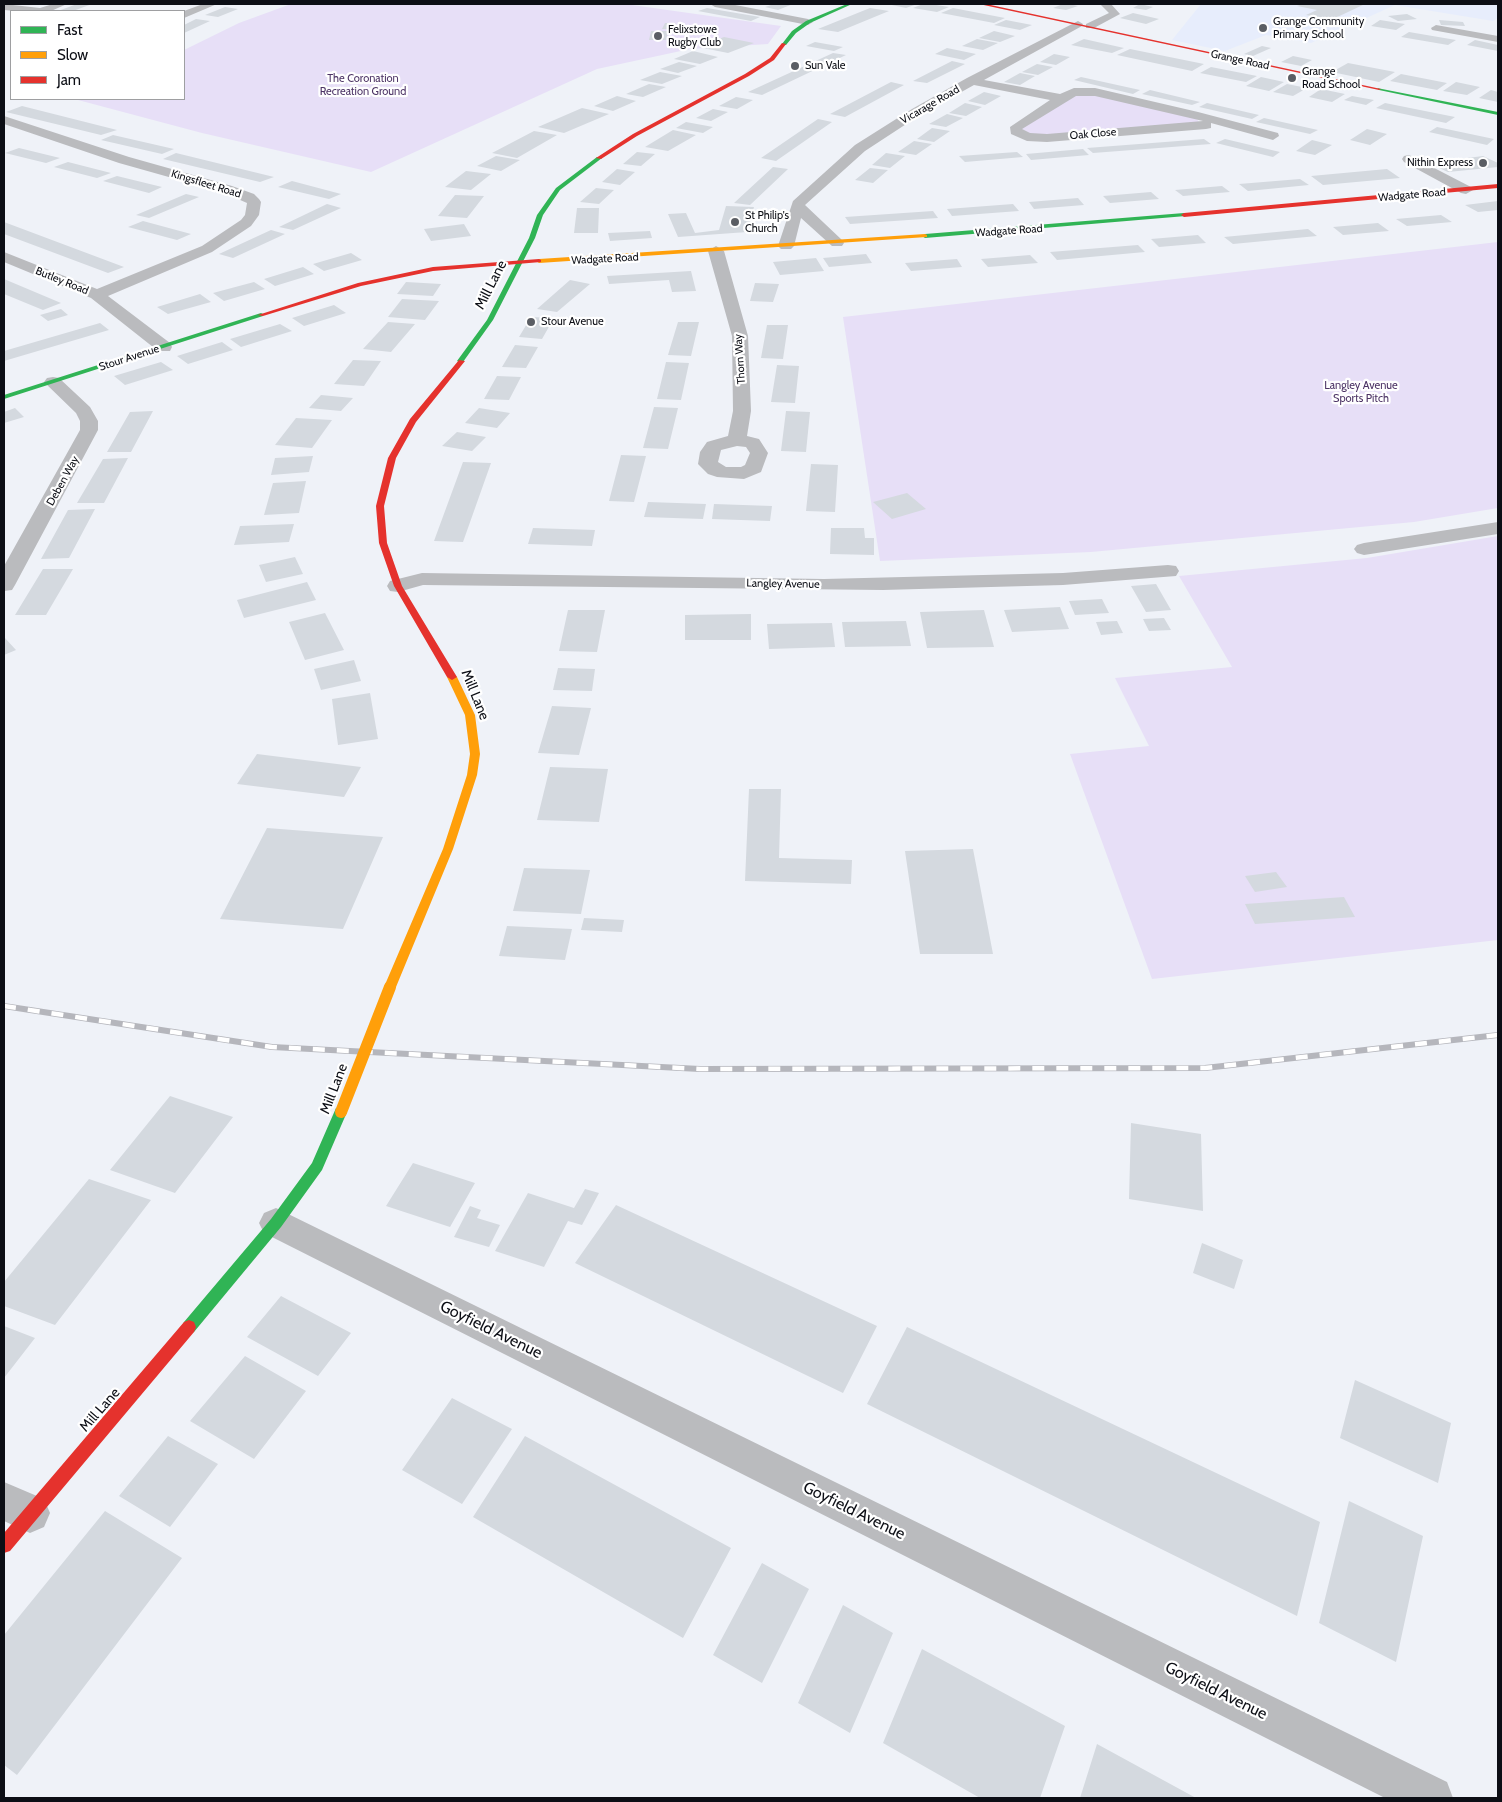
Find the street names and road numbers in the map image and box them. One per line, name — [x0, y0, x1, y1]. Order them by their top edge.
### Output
street label: Grange Road — [1209, 47, 1271, 73]
street label: Vicarage Road — [898, 83, 962, 127]
street label: Oak Close — [1069, 125, 1117, 143]
street label: Kingsfleet Road — [169, 167, 243, 201]
street label: Wadgate Road — [1378, 185, 1446, 205]
street label: Wadgate Road — [975, 222, 1043, 240]
street label: Wadgate Road — [571, 251, 639, 267]
street label: Mill Lane — [472, 258, 510, 312]
street label: Butley Road — [34, 264, 90, 298]
street label: Thorn Way — [732, 333, 748, 385]
street label: Stour Avenue — [97, 342, 161, 374]
street label: Deben Way — [44, 454, 82, 508]
street label: Langley Avenue — [746, 577, 820, 591]
street label: Mill Lane — [457, 667, 493, 723]
street label: Mill Lane — [317, 1061, 351, 1117]
street label: Goyfield Avenue — [437, 1297, 545, 1363]
street label: Mill Lane — [76, 1385, 124, 1435]
street label: Goyfield Avenue — [800, 1478, 908, 1544]
street label: Goyfield Avenue — [1162, 1658, 1270, 1724]

